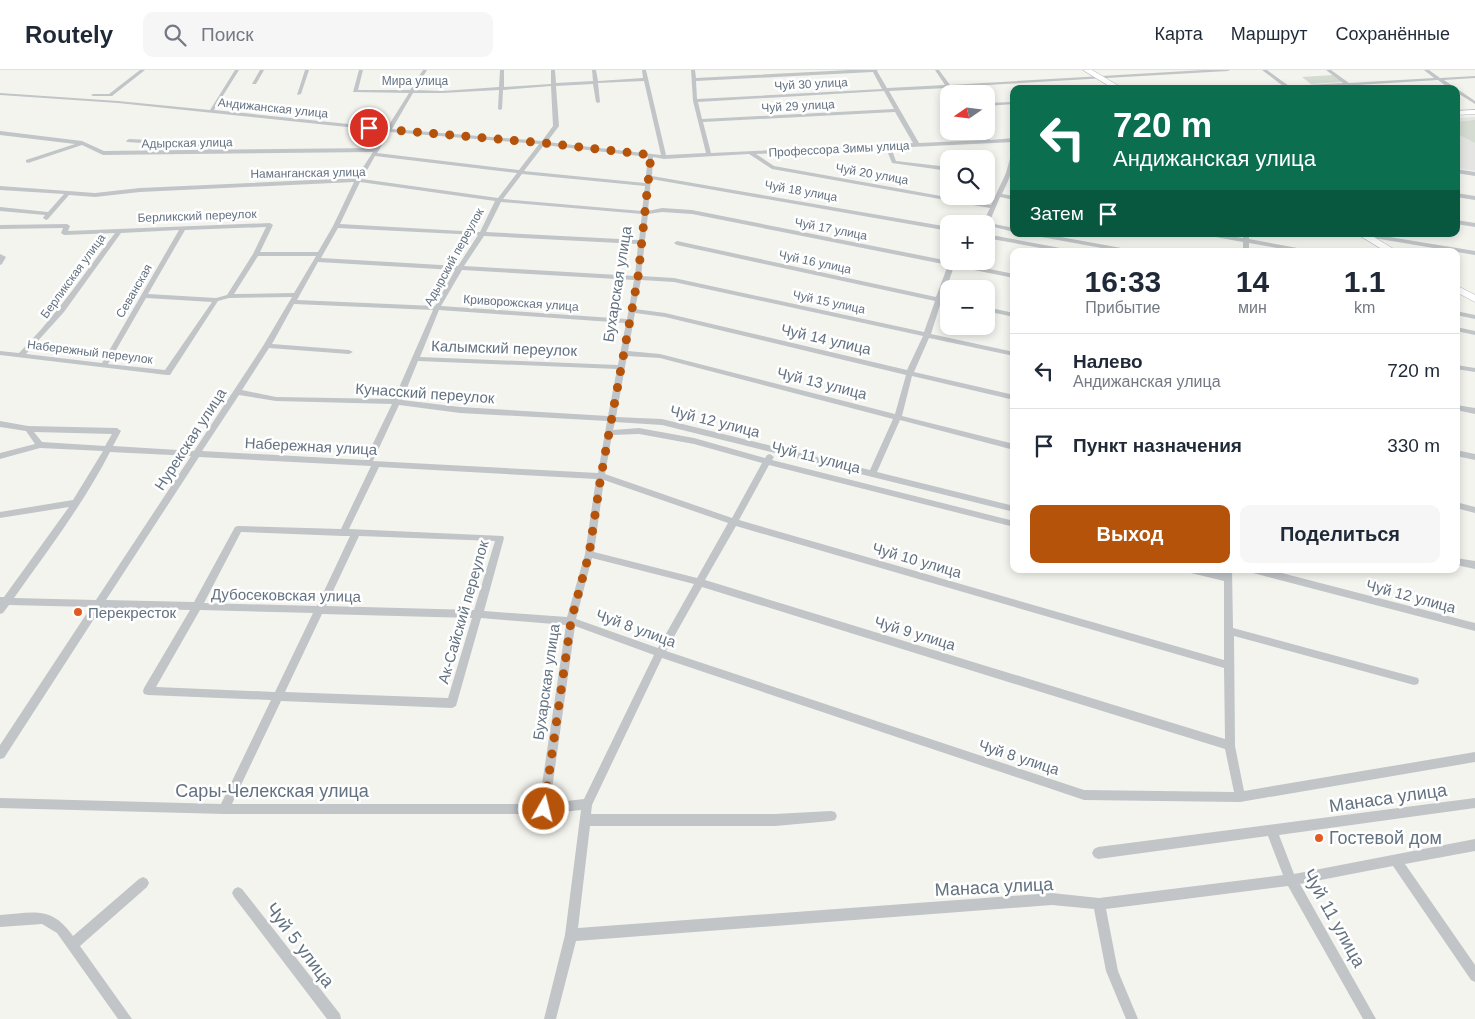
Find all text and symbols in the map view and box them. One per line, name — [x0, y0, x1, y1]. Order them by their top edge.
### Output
search box — [143, 12, 493, 57]
text: Routely — [25, 21, 113, 48]
icon: search — [161, 21, 189, 49]
text: Поиск — [201, 24, 254, 45]
text: Карта — [1155, 24, 1203, 44]
text: Маршрут — [1231, 24, 1307, 44]
text: Сохранённые — [1335, 24, 1450, 44]
street label: Мира улица — [382, 74, 449, 88]
street label: Чуй 30 улица — [774, 75, 848, 93]
north arrow — [940, 85, 995, 140]
map controls — [940, 85, 995, 335]
street label: Андижанская улица — [217, 95, 329, 121]
street label: Чуй 29 улица — [761, 97, 835, 115]
icon: left — [1030, 105, 1095, 170]
text: 720 m — [1113, 105, 1212, 144]
pin — [348, 107, 390, 149]
icon: arrive — [355, 114, 383, 142]
street label: Адырская улица — [141, 135, 233, 151]
street label: Профессора Зимы улица — [768, 138, 910, 160]
text: Андижанская улица — [1113, 146, 1316, 171]
button: search — [940, 150, 995, 205]
street label: Чуй 20 улица — [834, 161, 910, 187]
street label: Наманганская улица — [250, 165, 366, 181]
street label: Чуй 18 улица — [763, 178, 839, 204]
icon: arrive — [1094, 200, 1122, 228]
text: Затем — [1030, 203, 1084, 224]
street label: Адырский переулок — [421, 205, 487, 308]
street label: Берликский переулок — [137, 207, 257, 225]
street label: Чуй 17 улица — [793, 215, 869, 243]
button: + — [940, 215, 995, 270]
street label: Бухарская улица — [599, 224, 635, 343]
street label: Берликская улица — [38, 231, 109, 321]
street label: Чуй 16 улица — [777, 247, 853, 277]
street label: Севанская — [113, 262, 155, 320]
text: 16:33 — [1085, 265, 1161, 298]
text: 14 — [1236, 265, 1269, 298]
text: 1.1 — [1344, 265, 1385, 298]
button: − — [940, 280, 995, 335]
street label: Чуй 15 улица — [791, 287, 867, 317]
street label: Криворожская улица — [463, 292, 579, 314]
text: Прибытие — [1085, 299, 1160, 316]
text: мин — [1238, 299, 1267, 316]
text: km — [1354, 299, 1375, 316]
street label: Чуй 14 улица — [779, 320, 873, 358]
street label: Набережный переулок — [26, 337, 154, 367]
street label: Калымский переулок — [431, 337, 578, 359]
text: Налево — [1073, 351, 1143, 372]
icon: left — [1030, 357, 1058, 385]
text: 720 m — [1387, 360, 1440, 381]
street label: Чуй 13 улица — [775, 364, 869, 403]
text: Андижанская улица — [1073, 373, 1221, 390]
street label: Кунасский переулок — [355, 380, 496, 406]
street label: Нурекская улица — [151, 384, 230, 493]
street label: Чуй 12 улица — [668, 402, 762, 441]
icon: arrive — [1030, 432, 1058, 460]
street label: Набережная улица — [244, 434, 378, 458]
text: Пункт назначения — [1073, 435, 1242, 456]
text: 330 m — [1387, 435, 1440, 456]
street label: Чуй 11 улица — [770, 438, 863, 476]
button: Выход — [1030, 505, 1230, 563]
button: Поделиться — [1240, 505, 1440, 563]
street label: Ак-Сайский переулок — [434, 538, 492, 686]
street label: Чуй 10 улица — [870, 539, 964, 581]
street label: Чуй 12 улица — [1364, 576, 1458, 616]
street label: Дубосековская улица — [211, 585, 362, 605]
place label: Перекресток — [88, 604, 177, 621]
marker: Перекресток — [72, 606, 84, 618]
street label: Чуй 8 улица — [594, 606, 679, 651]
street label: Чуй 9 улица — [872, 613, 958, 654]
street label: Бухарская улица — [529, 622, 563, 741]
street label: Чуй 8 улица — [977, 736, 1062, 778]
street label: Манаса улица — [1328, 780, 1449, 816]
street label: Сары-Челекская улица — [175, 781, 370, 801]
position arrow — [517, 782, 569, 834]
place label: Гостевой дом — [1329, 828, 1442, 848]
marker: Гостевой дом — [1313, 832, 1325, 844]
street label: Чуй 11 улица — [1299, 865, 1370, 971]
street label: Манаса улица — [934, 874, 1055, 900]
street label: Чуй 5 улица — [262, 899, 339, 992]

